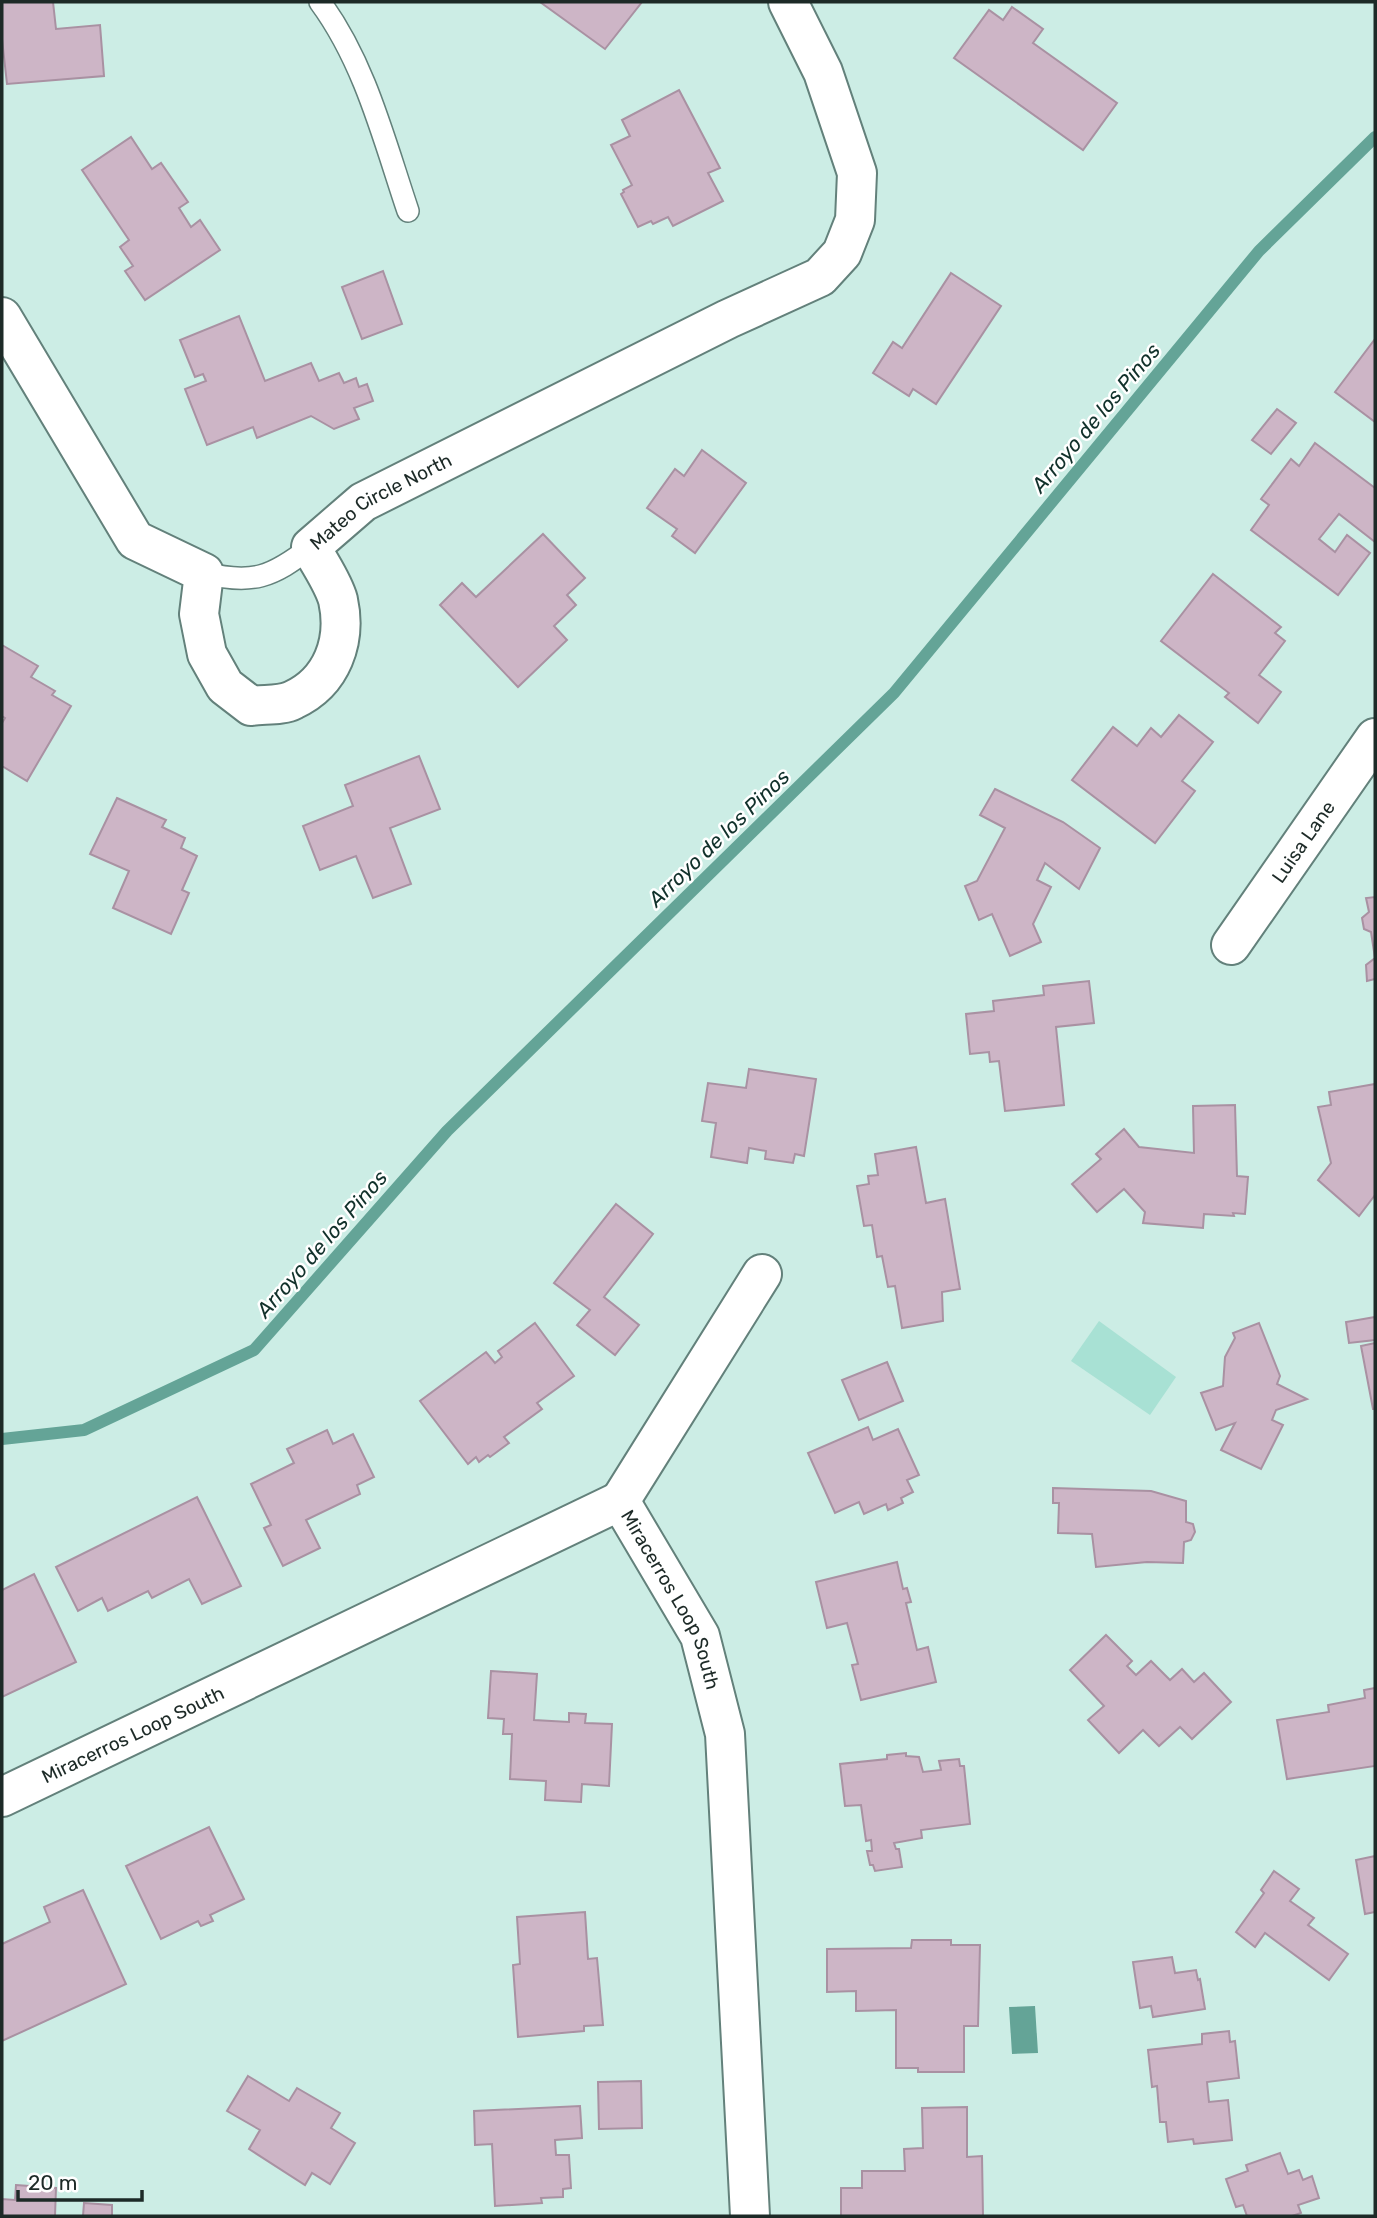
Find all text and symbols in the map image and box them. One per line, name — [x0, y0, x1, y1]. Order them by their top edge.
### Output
water label: Arroyo de los Pinos — [1025, 338, 1165, 498]
street label: Mateo Circle North — [305, 448, 456, 555]
water label: Arroyo de los Pinos — [642, 764, 795, 912]
street label: Luisa Lane — [1267, 796, 1340, 887]
water label: Arroyo de los Pinos — [250, 1165, 392, 1323]
street label: Miracerros Loop South — [616, 1506, 724, 1692]
street label: Miracerros Loop South — [38, 1681, 228, 1788]
scale bar — [18, 2158, 142, 2202]
text: 20 m — [28, 2170, 77, 2195]

